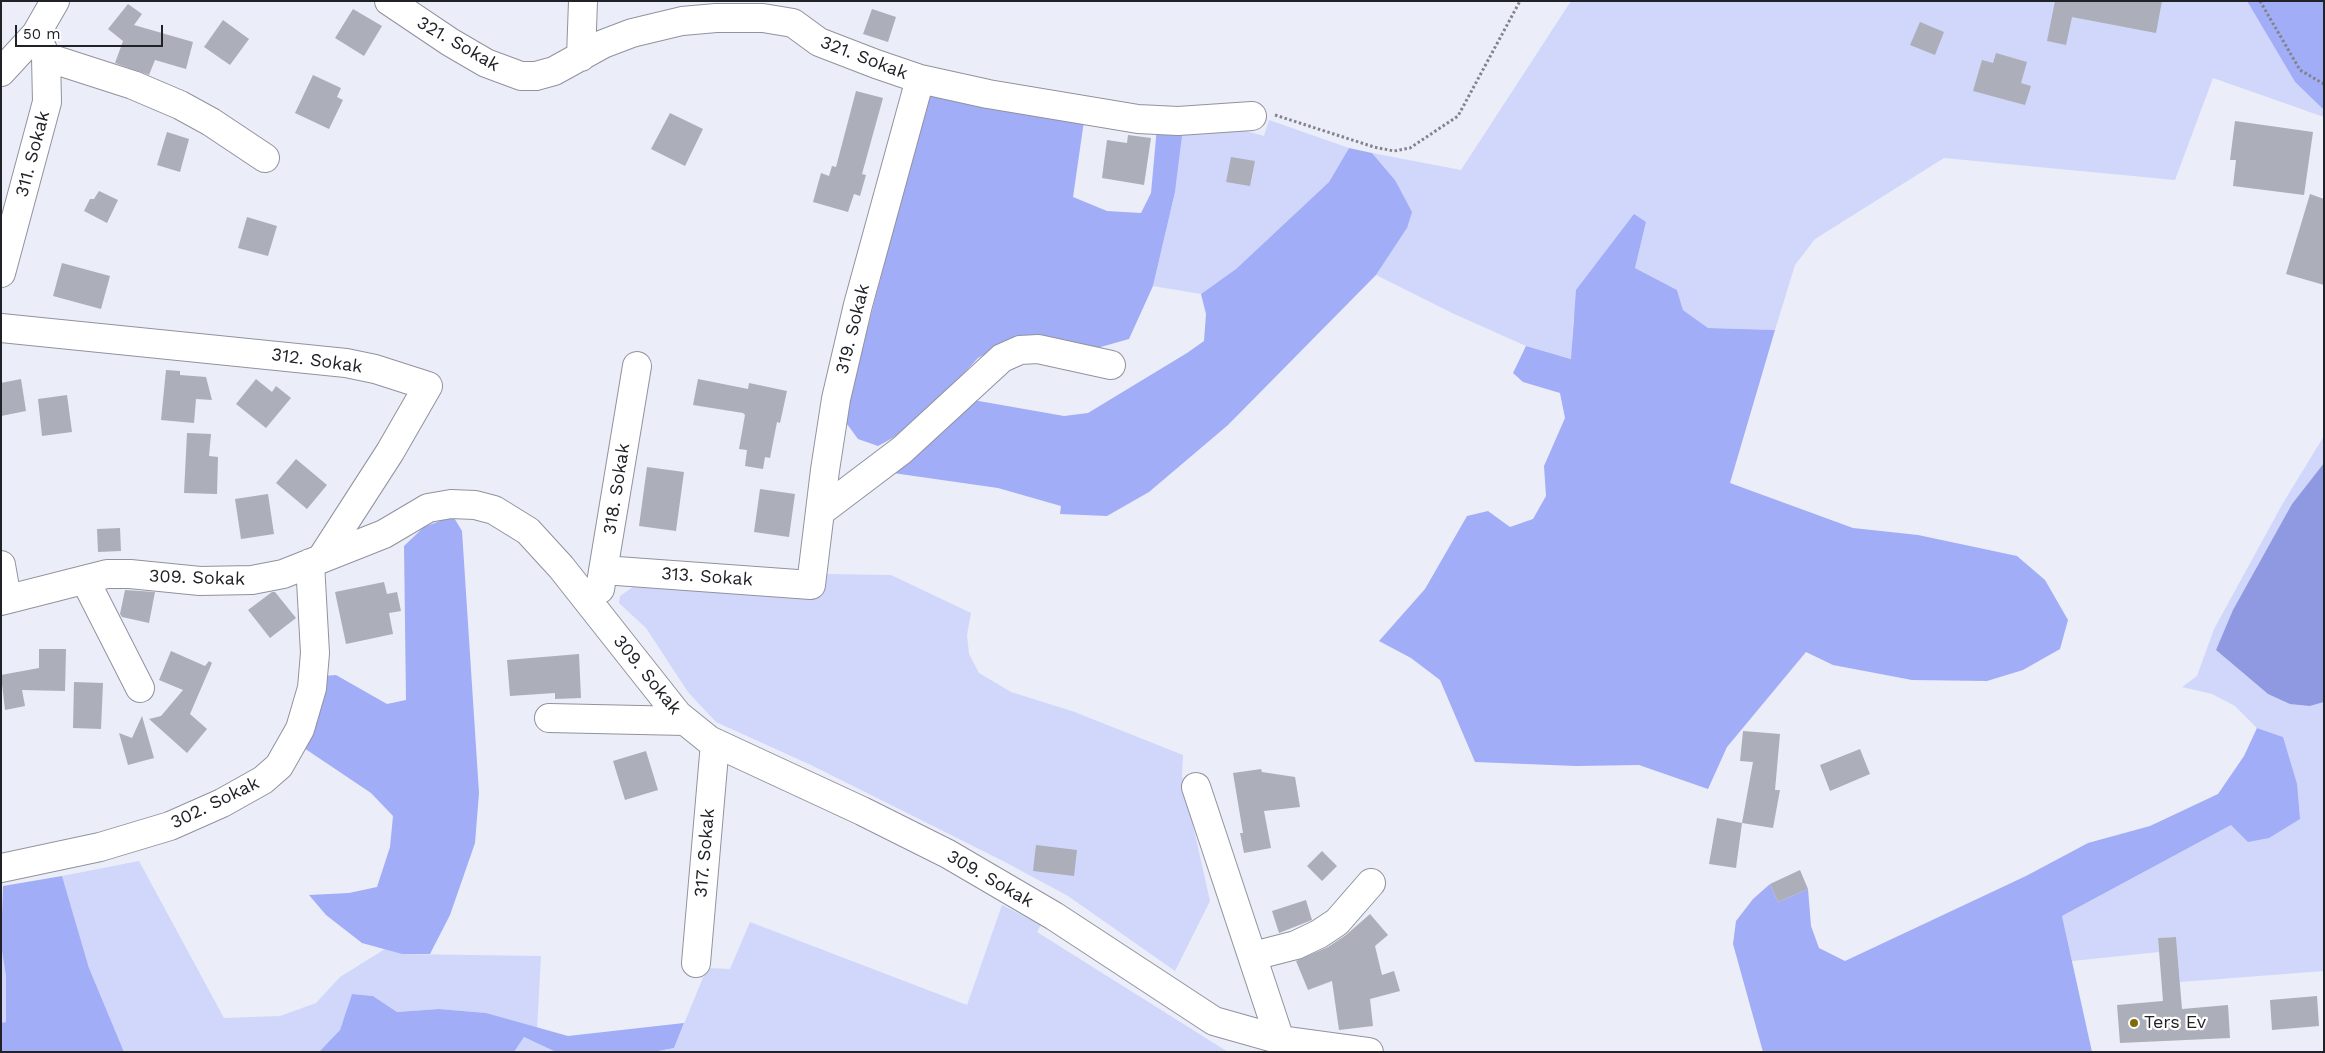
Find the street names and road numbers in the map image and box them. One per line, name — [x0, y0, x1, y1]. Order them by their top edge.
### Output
street label: 321. Sokak — [413, 12, 503, 76]
street label: 321. Sokak — [817, 31, 911, 85]
street label: 311. Sokak — [11, 109, 55, 199]
street label: 319. Sokak — [831, 282, 875, 376]
street label: 312. Sokak — [270, 344, 364, 378]
street label: 318. Sokak — [599, 442, 635, 536]
street label: 313. Sokak — [661, 563, 753, 591]
street label: 309. Sokak — [149, 566, 245, 590]
street label: 309. Sokak — [608, 631, 686, 719]
street label: 302. Sokak — [167, 772, 263, 834]
street label: 317. Sokak — [690, 807, 720, 899]
street label: 309. Sokak — [943, 846, 1037, 912]

